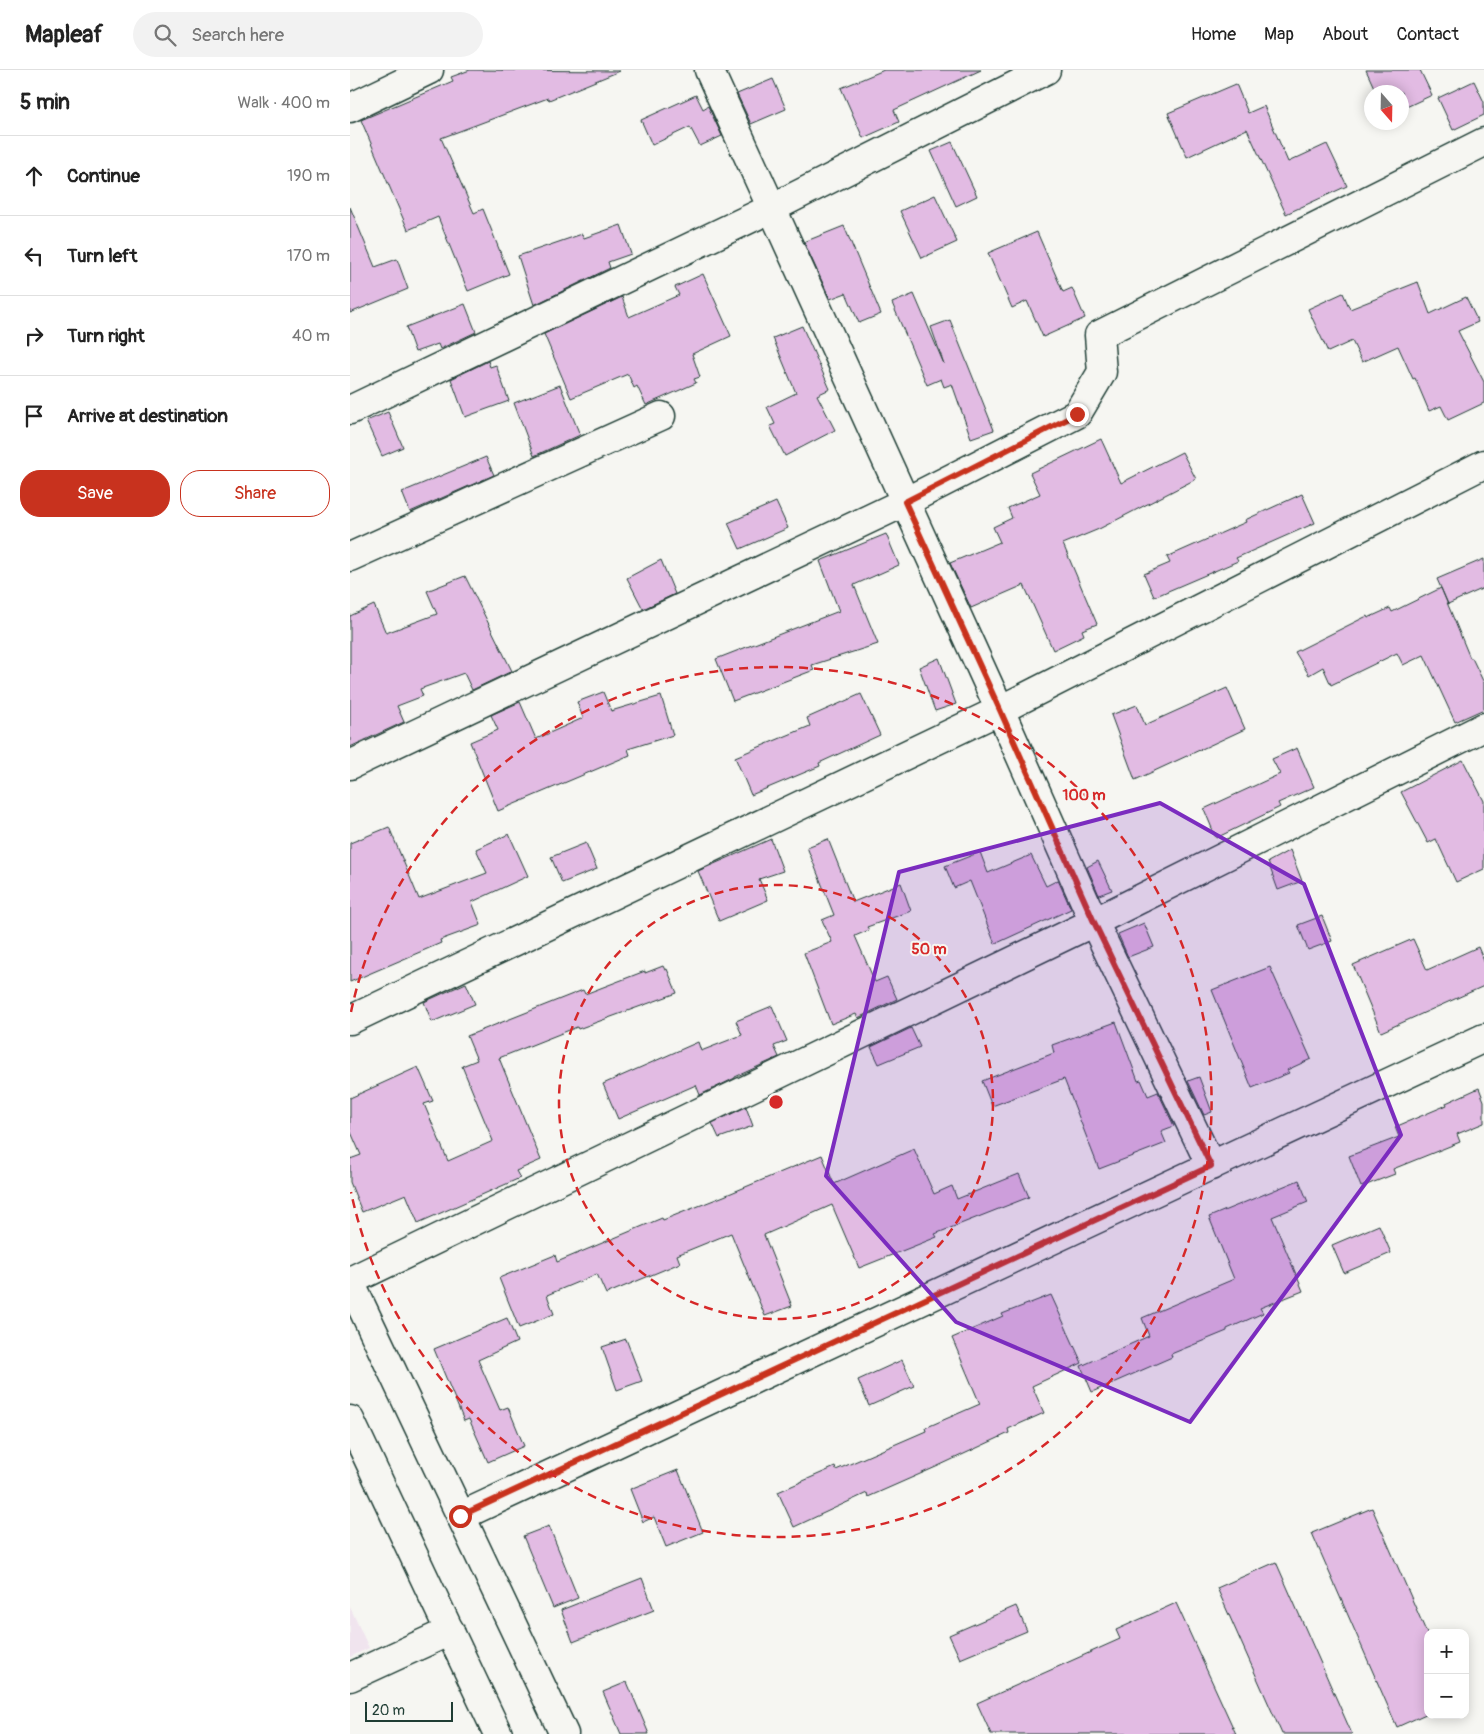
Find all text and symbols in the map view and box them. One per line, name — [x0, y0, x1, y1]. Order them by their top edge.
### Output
search box — [133, 12, 483, 57]
text: Mapleaf — [25, 20, 103, 49]
icon: search — [151, 21, 179, 49]
text: Search here — [191, 23, 284, 47]
text: Home — [1191, 23, 1236, 46]
text: Map — [1264, 23, 1294, 46]
text: About — [1322, 23, 1368, 46]
text: Contact — [1396, 23, 1459, 46]
north arrow — [1364, 85, 1409, 130]
text: 5 min — [20, 89, 70, 116]
text: Walk · 400 m — [237, 93, 330, 113]
icon: ahead — [20, 162, 48, 190]
text: Continue — [67, 164, 140, 188]
text: 190 m — [287, 166, 330, 186]
icon: left — [20, 242, 48, 270]
text: Turn left — [67, 244, 137, 268]
text: 170 m — [287, 246, 330, 266]
icon: right — [20, 322, 48, 350]
text: Turn right — [67, 324, 145, 348]
text: 40 m — [292, 326, 330, 346]
icon: arrive — [20, 402, 48, 430]
route end — [1066, 403, 1089, 426]
text: Arrive at destination — [67, 404, 228, 428]
button: Save — [20, 470, 170, 517]
button: Share — [180, 470, 330, 517]
text: 100 m — [1063, 786, 1105, 805]
text: 50 m — [912, 940, 946, 959]
centre of rings — [767, 1093, 785, 1111]
route start — [449, 1505, 472, 1528]
map controls — [1424, 1629, 1469, 1719]
button: + — [1424, 1629, 1469, 1674]
button: − — [1424, 1674, 1469, 1719]
scale bar — [365, 1699, 452, 1722]
text: 20 m — [372, 1702, 405, 1719]

